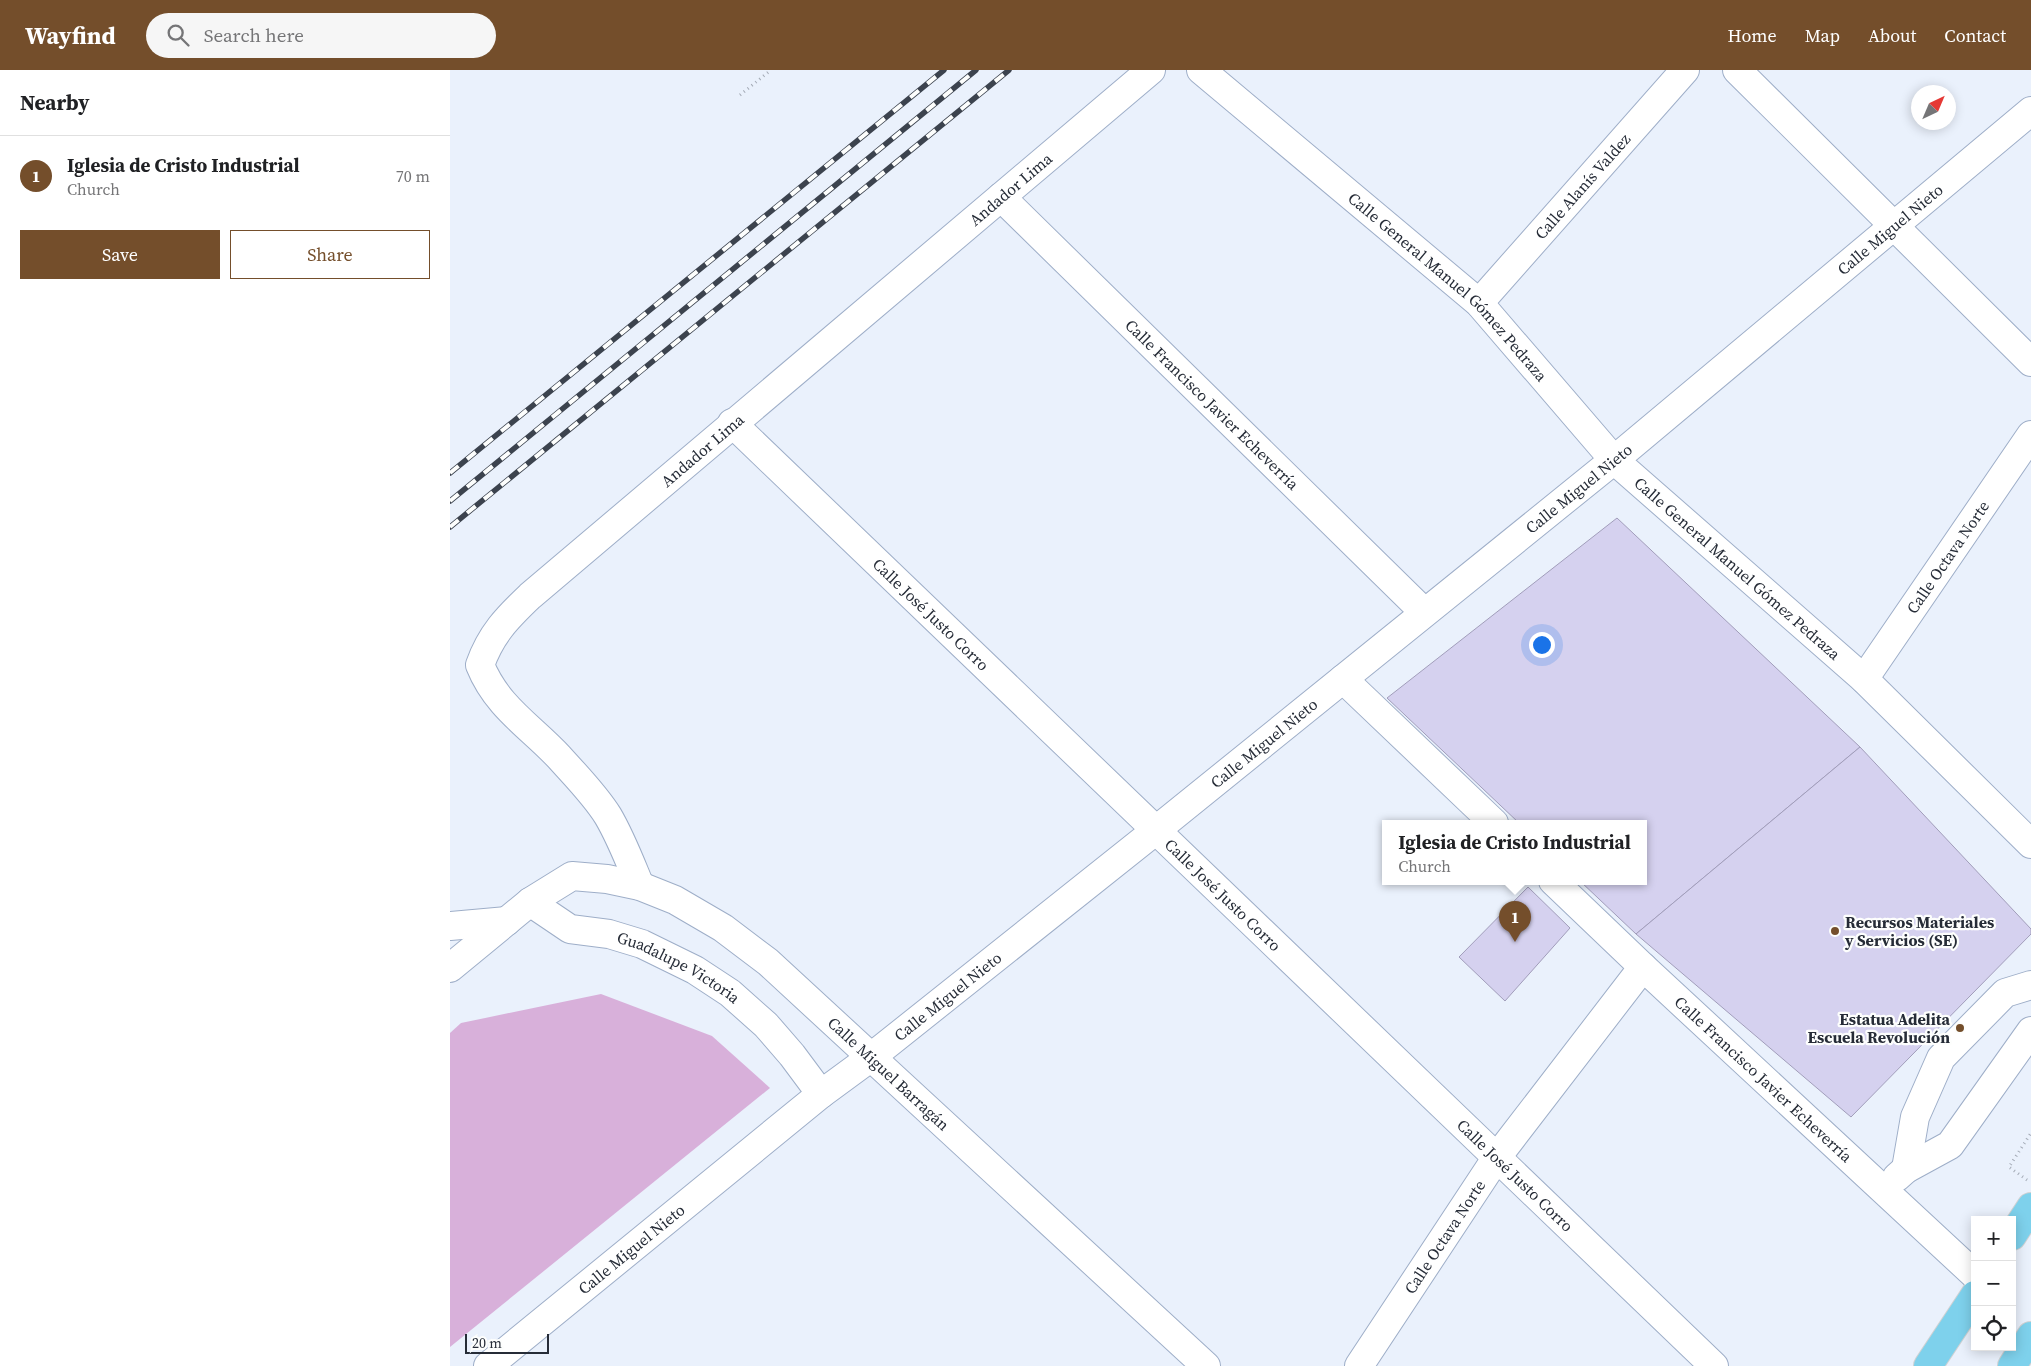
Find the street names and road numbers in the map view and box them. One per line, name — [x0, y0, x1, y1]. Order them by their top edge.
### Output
street label: Calle Alanís Valdez — [1529, 128, 1635, 244]
street label: Andador Lima — [964, 147, 1057, 231]
street label: Calle Miguel Nieto — [1832, 178, 1948, 280]
street label: Calle General Manuel Gómez Pedraza — [1344, 187, 1553, 387]
street label: Calle Francisco Javier Echeverría — [1121, 314, 1305, 495]
street label: Andador Lima — [656, 408, 749, 492]
street label: Calle Miguel Nieto — [1521, 438, 1637, 538]
street label: Calle General Manuel Gómez Pedraza — [1630, 472, 1846, 665]
street label: Calle Octava Norte — [1901, 496, 1994, 618]
street label: Calle José Justo Corro — [868, 553, 994, 675]
street label: Calle Miguel Nieto — [1206, 693, 1322, 793]
street label: Calle José Justo Corro — [1160, 834, 1286, 956]
street label: Guadalupe Victoria — [615, 926, 746, 1009]
street label: Calle Miguel Nieto — [889, 946, 1006, 1046]
street label: Calle Francisco Javier Echeverría — [1670, 991, 1858, 1168]
street label: Calle Miguel Barragán — [823, 1012, 955, 1135]
street label: Calle José Justo Corro — [1452, 1114, 1579, 1237]
street label: Calle Octava Norte — [1399, 1175, 1490, 1298]
street label: Calle Miguel Nieto — [573, 1199, 689, 1299]

